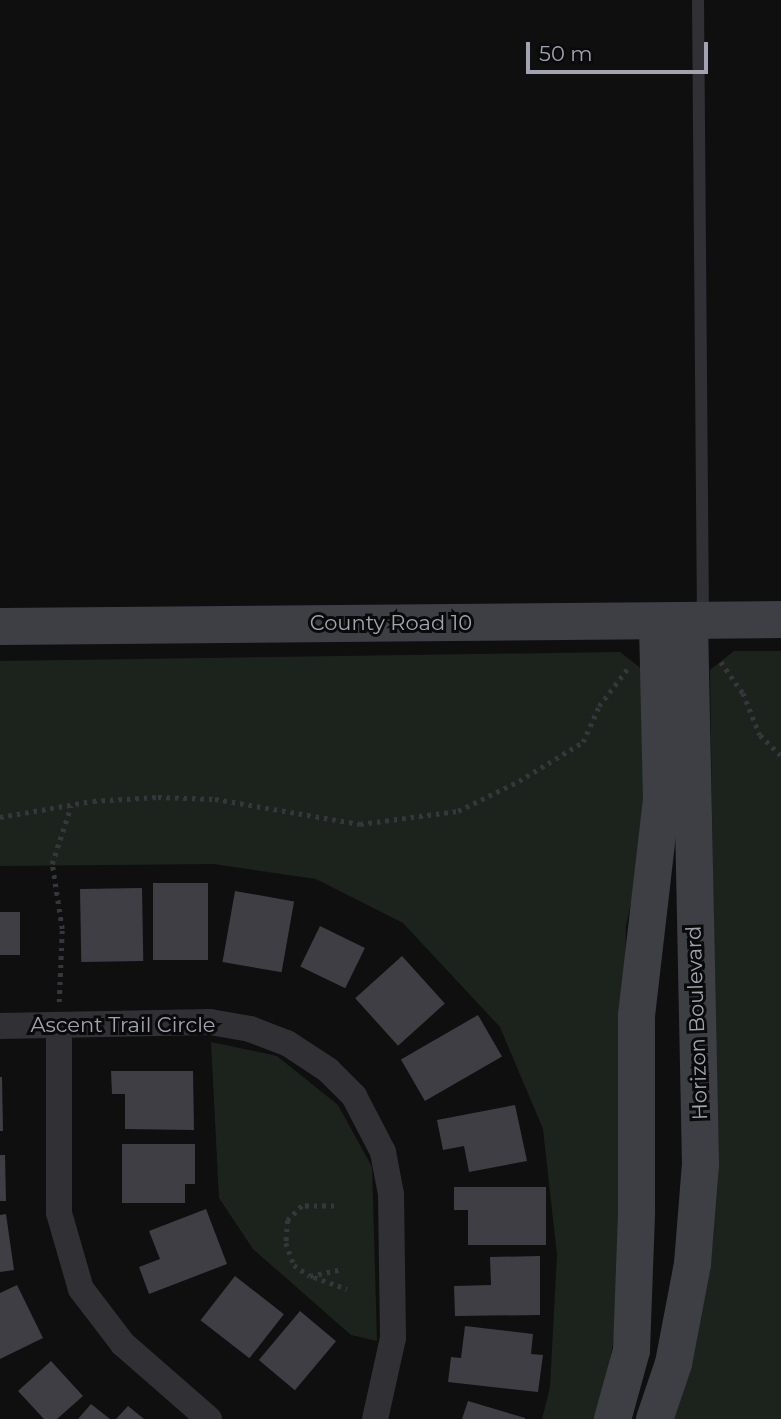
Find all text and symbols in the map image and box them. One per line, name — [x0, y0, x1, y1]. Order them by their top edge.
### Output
scale bar — [529, 28, 711, 72]
text: 50 m — [539, 41, 593, 66]
street label: County Road 10 — [310, 610, 472, 636]
street label: Horizon Boulevard — [681, 925, 713, 1121]
street label: Ascent Trail Circle — [31, 1012, 215, 1038]

